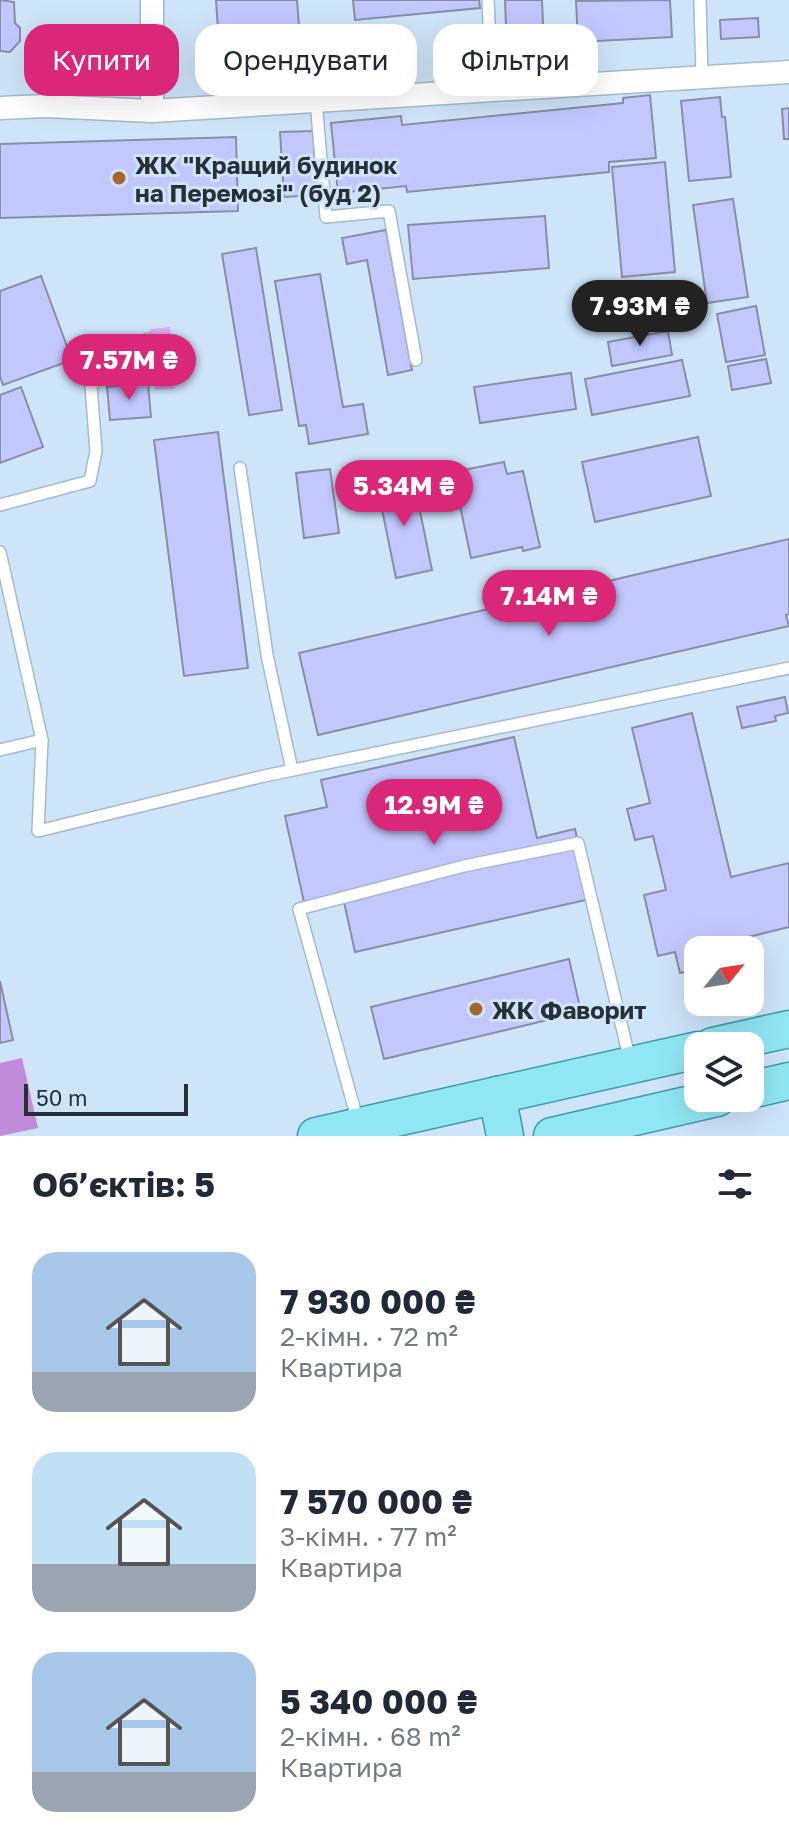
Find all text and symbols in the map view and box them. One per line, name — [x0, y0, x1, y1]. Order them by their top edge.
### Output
chip: Купити — [24, 24, 179, 96]
chip: Орендувати — [195, 24, 417, 96]
chip: Фільтри — [433, 24, 598, 96]
place label: ЖК "Кращий будинок на Перемозі" (буд 2) — [135, 150, 397, 207]
marker: ЖК "Кращий будинок на Перемозі" (буд 2) — [110, 169, 128, 187]
pin: 7.93M ₴ — [566, 280, 714, 348]
text: 7.93M ₴ — [590, 290, 690, 321]
pin: 7.57M ₴ — [55, 334, 203, 402]
text: 7.57M ₴ — [80, 344, 178, 375]
pin: 5.34M ₴ — [330, 460, 478, 528]
text: 5.34M ₴ — [353, 470, 455, 501]
pin: 7.14M ₴ — [475, 570, 623, 638]
text: 7.14M ₴ — [500, 580, 598, 611]
pin: 12.9M ₴ — [360, 779, 508, 847]
text: 12.9M ₴ — [384, 789, 484, 820]
north arrow — [684, 936, 764, 1016]
map controls — [684, 936, 764, 1112]
place label: ЖК Фаворит — [492, 995, 647, 1024]
marker: ЖК Фаворит — [467, 1000, 485, 1018]
button: layers — [684, 1032, 764, 1112]
scale bar — [24, 1080, 188, 1116]
text: 50 m — [36, 1084, 87, 1111]
icon: filters — [713, 1162, 757, 1206]
text: Об’єктів: 5 — [32, 1164, 215, 1204]
text: 7 930 000 ₴ — [280, 1281, 476, 1321]
icon: home — [96, 1284, 192, 1380]
text: 2-кімн. · 72 m² — [280, 1321, 458, 1352]
text: Квартира — [280, 1352, 403, 1383]
text: 7 570 000 ₴ — [280, 1481, 472, 1521]
icon: home — [96, 1484, 192, 1580]
text: 3-кімн. · 77 m² — [280, 1521, 457, 1552]
text: Квартира — [280, 1552, 403, 1583]
text: 5 340 000 ₴ — [280, 1681, 477, 1721]
icon: home — [96, 1684, 192, 1780]
text: 2-кімн. · 68 m² — [280, 1721, 461, 1752]
text: Квартира — [280, 1752, 403, 1783]

